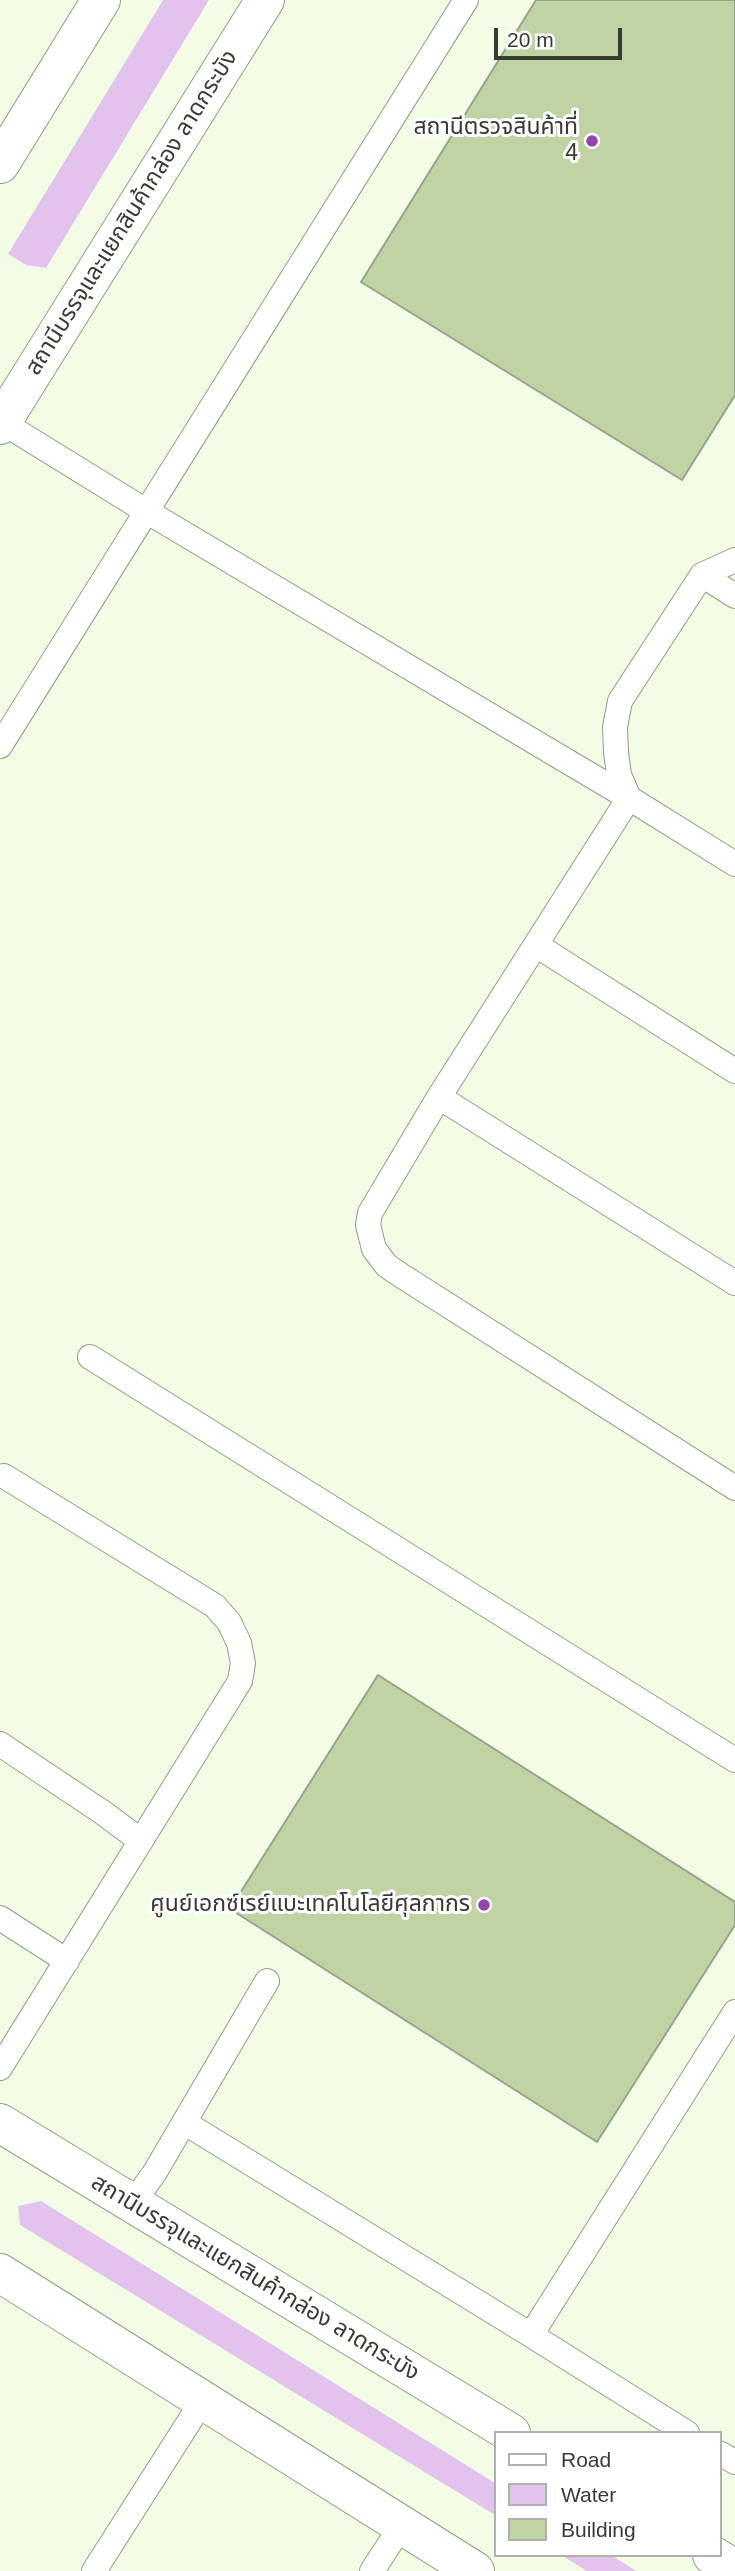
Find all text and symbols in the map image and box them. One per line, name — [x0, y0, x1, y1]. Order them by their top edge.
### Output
scale bar — [497, 14, 625, 58]
text: 20 m — [507, 28, 554, 51]
street label: สถานีบรรจุและแยกสินค้ากล่อง ลาดกระบัง — [20, 45, 244, 381]
place label: สถานีตรวจสินค้าที่ 4 — [413, 114, 578, 168]
marker: สถานีตรวจสินค้าที่ 4 — [584, 133, 600, 149]
place label: ศูนย์เอกซ์เรย์แบะเทคโนโลยีศุลกากร — [150, 1891, 470, 1919]
marker: ศูนย์เอกซ์เรย์แบะเทคโนโลยีศุลกากร — [476, 1897, 492, 1913]
street label: สถานีบรรจุและแยกสินค้ากล่อง ลาดกระบัง — [86, 2169, 424, 2387]
legend — [494, 2431, 721, 2557]
text: Road — [561, 2448, 611, 2471]
text: Water — [561, 2483, 616, 2506]
text: Building — [561, 2518, 636, 2541]

